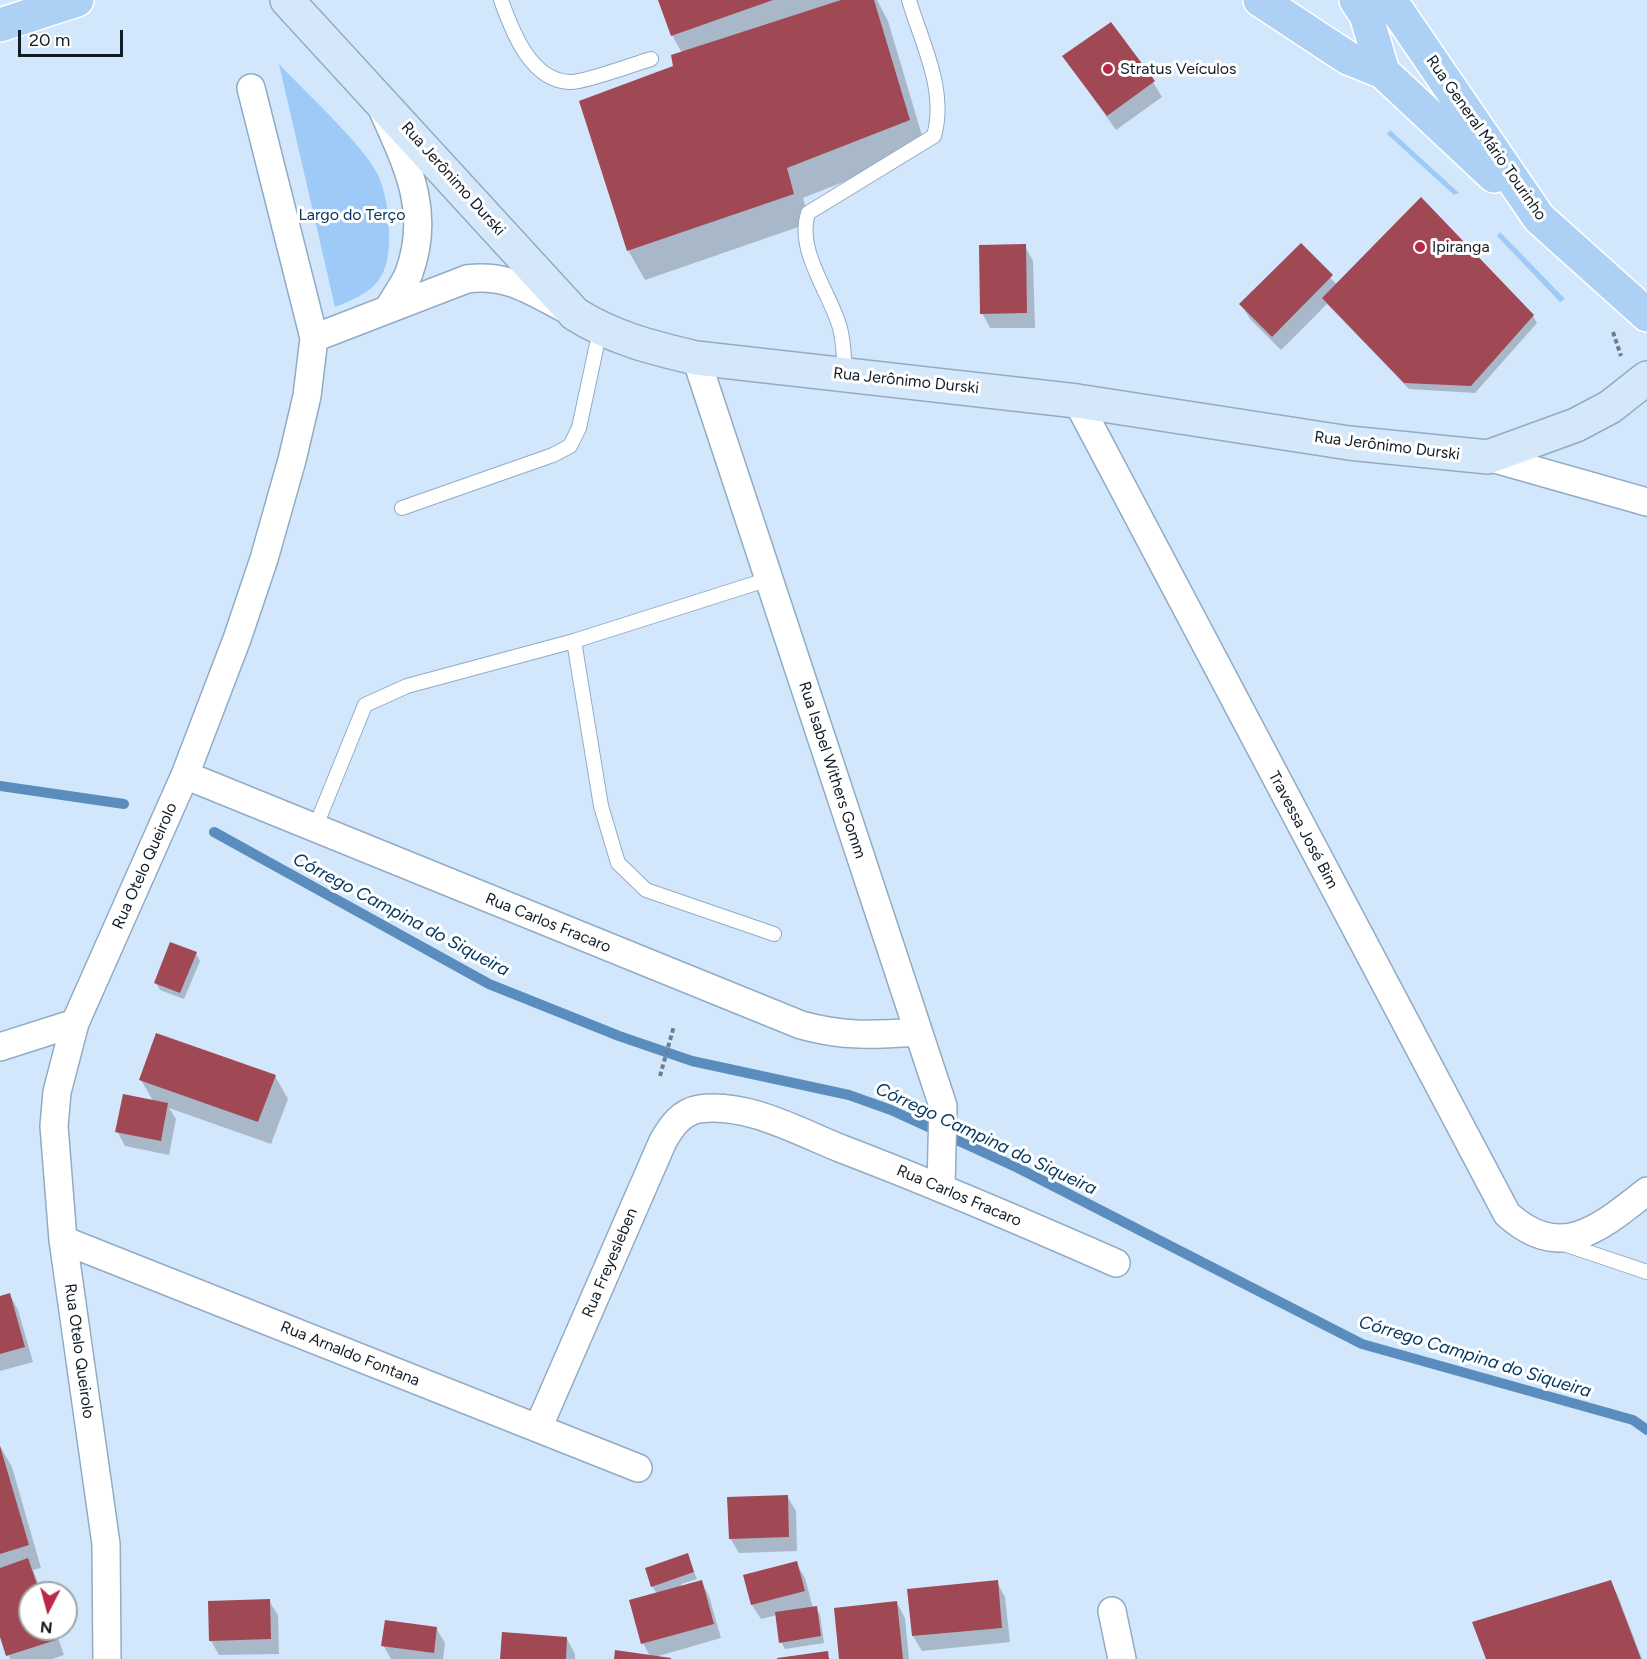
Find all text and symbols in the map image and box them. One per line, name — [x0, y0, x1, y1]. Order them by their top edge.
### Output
scale bar — [21, 18, 126, 56]
text: 20 m — [29, 29, 70, 51]
street label: Rua General Mário Tourinho — [1422, 52, 1550, 224]
place label: Stratus Veículos — [1120, 59, 1237, 79]
marker: Stratus Veículos — [1101, 62, 1115, 76]
street label: Rua Jerônimo Durski — [397, 118, 509, 240]
park label: Largo do Terço — [298, 205, 406, 225]
place label: Ipiranga — [1432, 237, 1490, 257]
marker: Ipiranga — [1413, 240, 1427, 254]
street label: Rua Jerônimo Durski — [832, 364, 980, 398]
street label: Rua Jerônimo Durski — [1313, 428, 1461, 464]
street label: Rua Isabel Withers Gomm — [794, 679, 870, 861]
street label: Travessa José Bim — [1264, 768, 1342, 892]
street label: Rua Otelo Queirolo — [109, 800, 181, 932]
water label: Córrego Campina do Siqueira — [289, 849, 513, 981]
street label: Rua Carlos Fracaro — [482, 889, 614, 957]
water label: Córrego Campina do Siqueira — [872, 1078, 1100, 1200]
street label: Rua Carlos Fracaro — [894, 1161, 1024, 1231]
street label: Rua Freyesleben — [578, 1205, 642, 1321]
street label: Rua Otelo Queirolo — [60, 1282, 98, 1420]
water label: Córrego Campina do Siqueira — [1356, 1311, 1594, 1403]
street label: Rua Arnaldo Fontana — [278, 1317, 422, 1391]
north arrow — [18, 1581, 78, 1641]
text: N — [39, 1617, 53, 1638]

